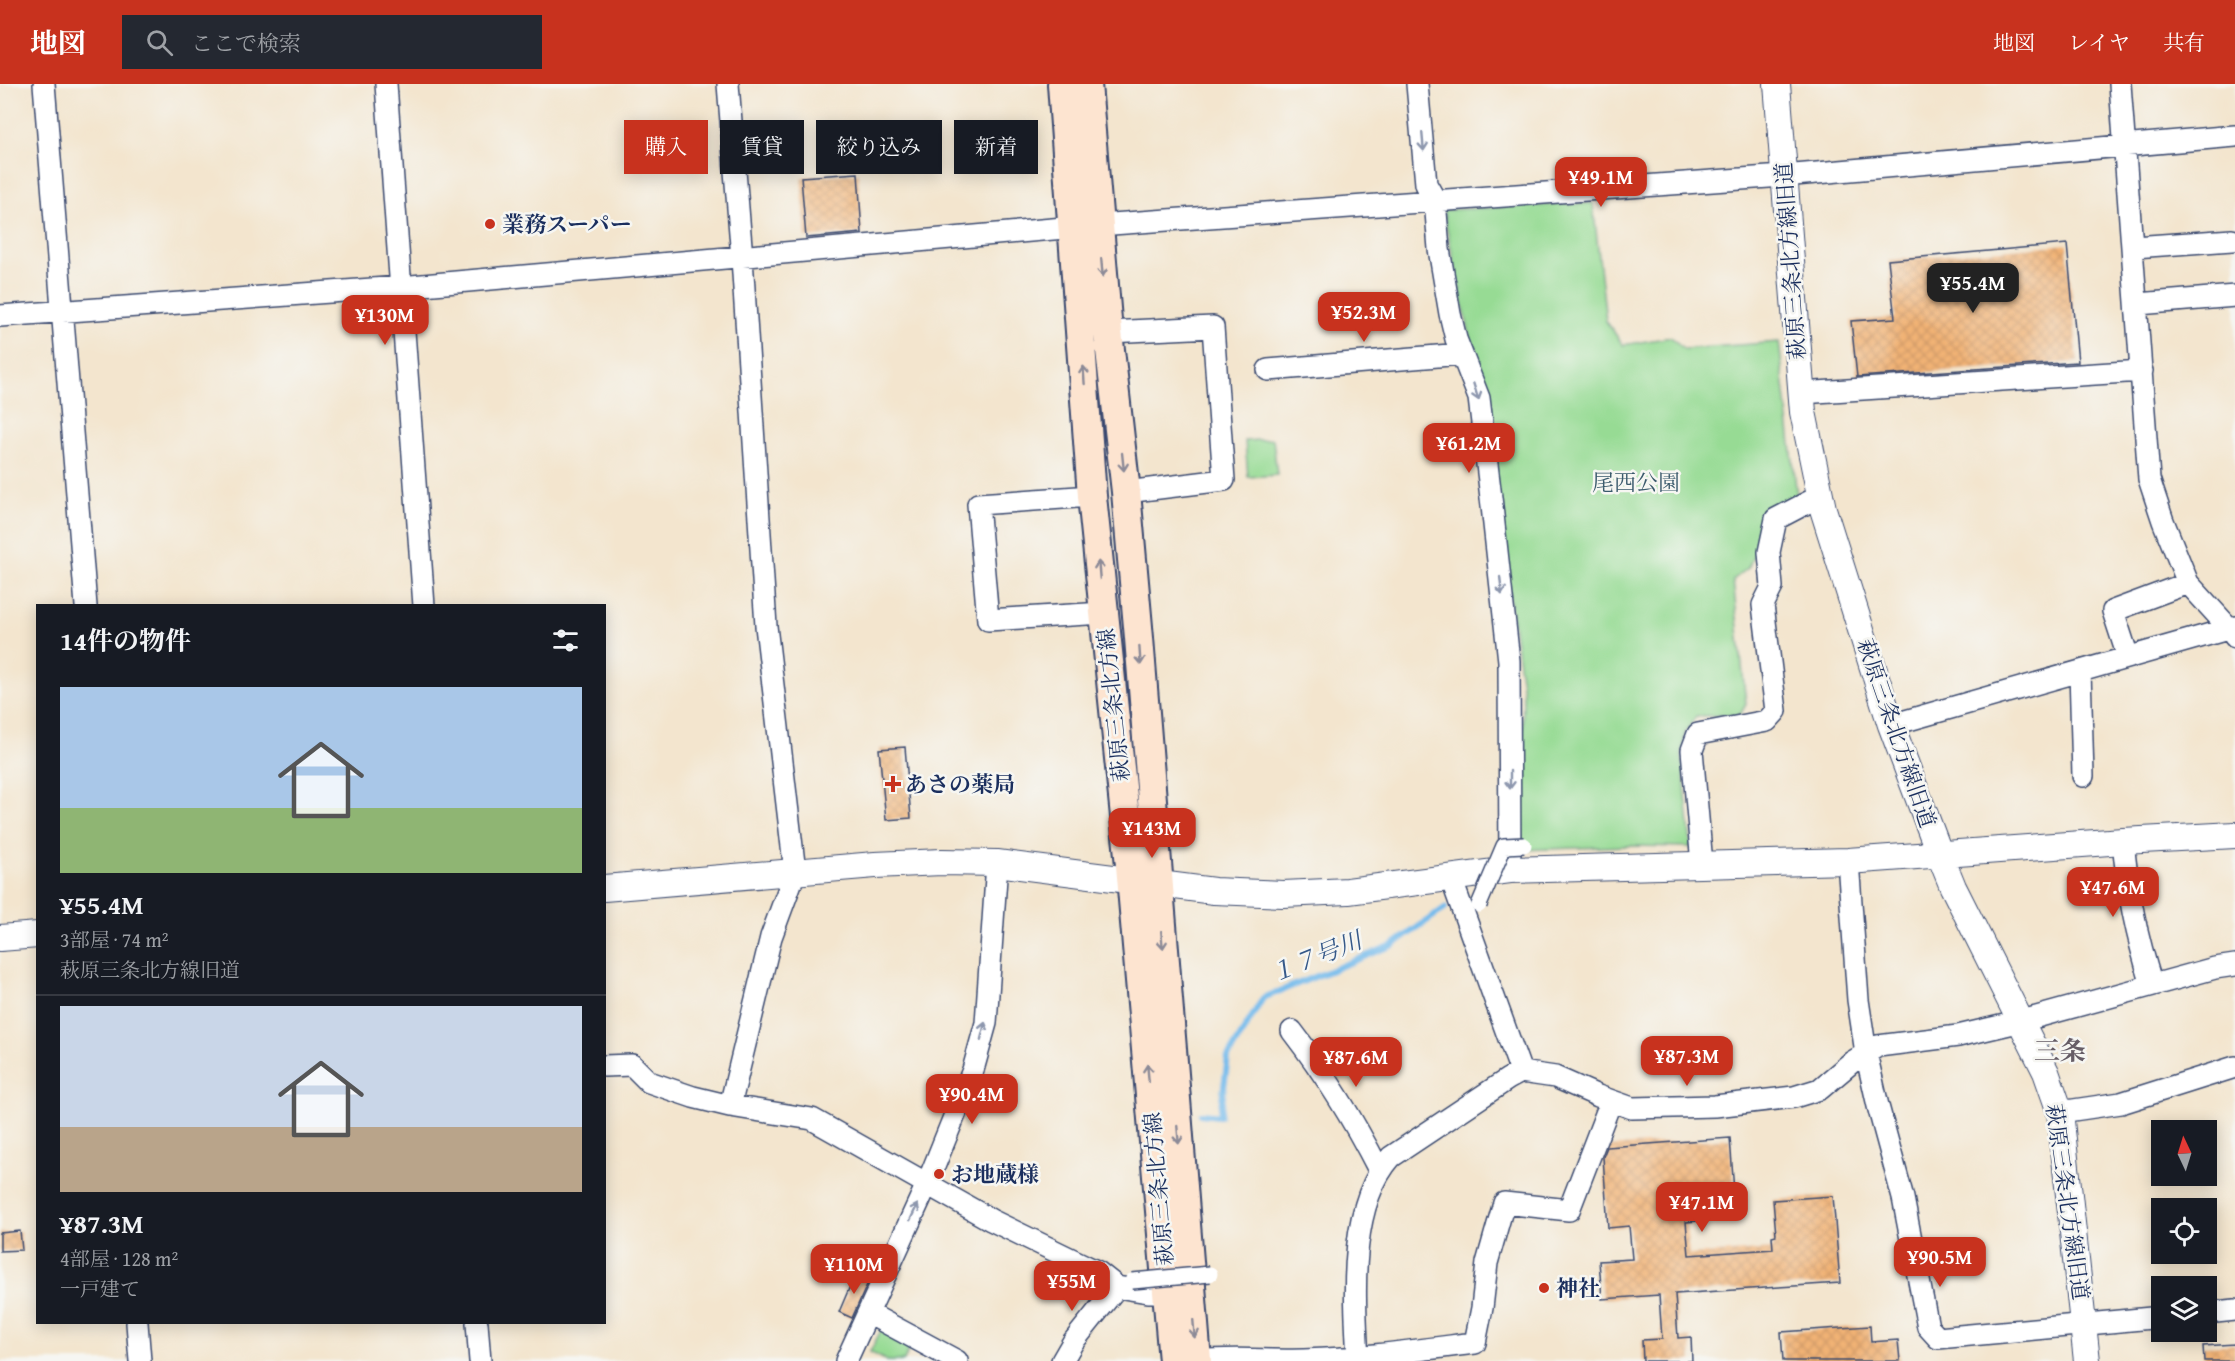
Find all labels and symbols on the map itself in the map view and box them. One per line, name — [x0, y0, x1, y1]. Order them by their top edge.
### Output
one-way arrow — [1418, 132, 1429, 152]
pin: ¥49.1M — [1552, 157, 1650, 208]
street label: 萩原三条北方線旧道 — [1767, 161, 1813, 361]
place label: 業務スーパー — [502, 208, 632, 240]
marker: 業務スーパー — [483, 217, 497, 231]
one-way arrow — [1097, 257, 1108, 277]
pin: ¥55.4M — [1924, 263, 2022, 314]
pin: ¥52.3M — [1315, 292, 1413, 343]
pin: ¥130M — [343, 295, 427, 346]
one-way arrow — [1078, 366, 1089, 386]
one-way arrow — [1471, 382, 1482, 401]
pin: ¥61.2M — [1420, 423, 1518, 474]
one-way arrow — [1117, 451, 1128, 471]
park label: 尾西公園 — [1592, 466, 1680, 498]
one-way arrow — [1093, 560, 1104, 580]
one-way arrow — [1496, 575, 1507, 595]
street label: 萩原三条北方線 — [1089, 627, 1137, 783]
street label: 萩原三条北方線旧道 — [1850, 634, 1944, 832]
one-way arrow — [1135, 646, 1146, 665]
place label: あさの薬局 — [905, 768, 1015, 800]
one-way arrow — [1504, 770, 1516, 790]
marker: あさの薬局 — [886, 777, 900, 791]
pin: ¥143M — [1110, 808, 1194, 859]
pin: ¥47.6M — [2064, 867, 2162, 918]
water label: １７号川 — [1265, 921, 1370, 991]
one-way arrow — [1157, 930, 1168, 950]
one-way arrow — [978, 1021, 990, 1040]
district label: 三条 — [2034, 1031, 2086, 1070]
pin: ¥87.3M — [1638, 1036, 1736, 1087]
pin: ¥87.6M — [1307, 1037, 1405, 1088]
one-way arrow — [1142, 1063, 1153, 1083]
pin: ¥90.4M — [923, 1074, 1021, 1125]
street label: 萩原三条北方線旧道 — [2038, 1102, 2098, 1302]
street label: 萩原三条北方線 — [1135, 1111, 1181, 1267]
north arrow — [2151, 1120, 2217, 1186]
one-way arrow — [1173, 1124, 1184, 1144]
place label: お地蔵様 — [951, 1158, 1039, 1190]
marker: お地蔵様 — [932, 1167, 946, 1181]
pin: ¥47.1M — [1653, 1182, 1751, 1233]
one-way arrow — [909, 1204, 921, 1222]
pin: ¥90.5M — [1891, 1237, 1989, 1288]
pin: ¥110M — [812, 1244, 896, 1295]
pin: ¥55M — [1036, 1261, 1108, 1312]
place label: 神社 — [1556, 1272, 1600, 1304]
marker: 神社 — [1537, 1281, 1551, 1295]
one-way arrow — [1189, 1318, 1200, 1338]

